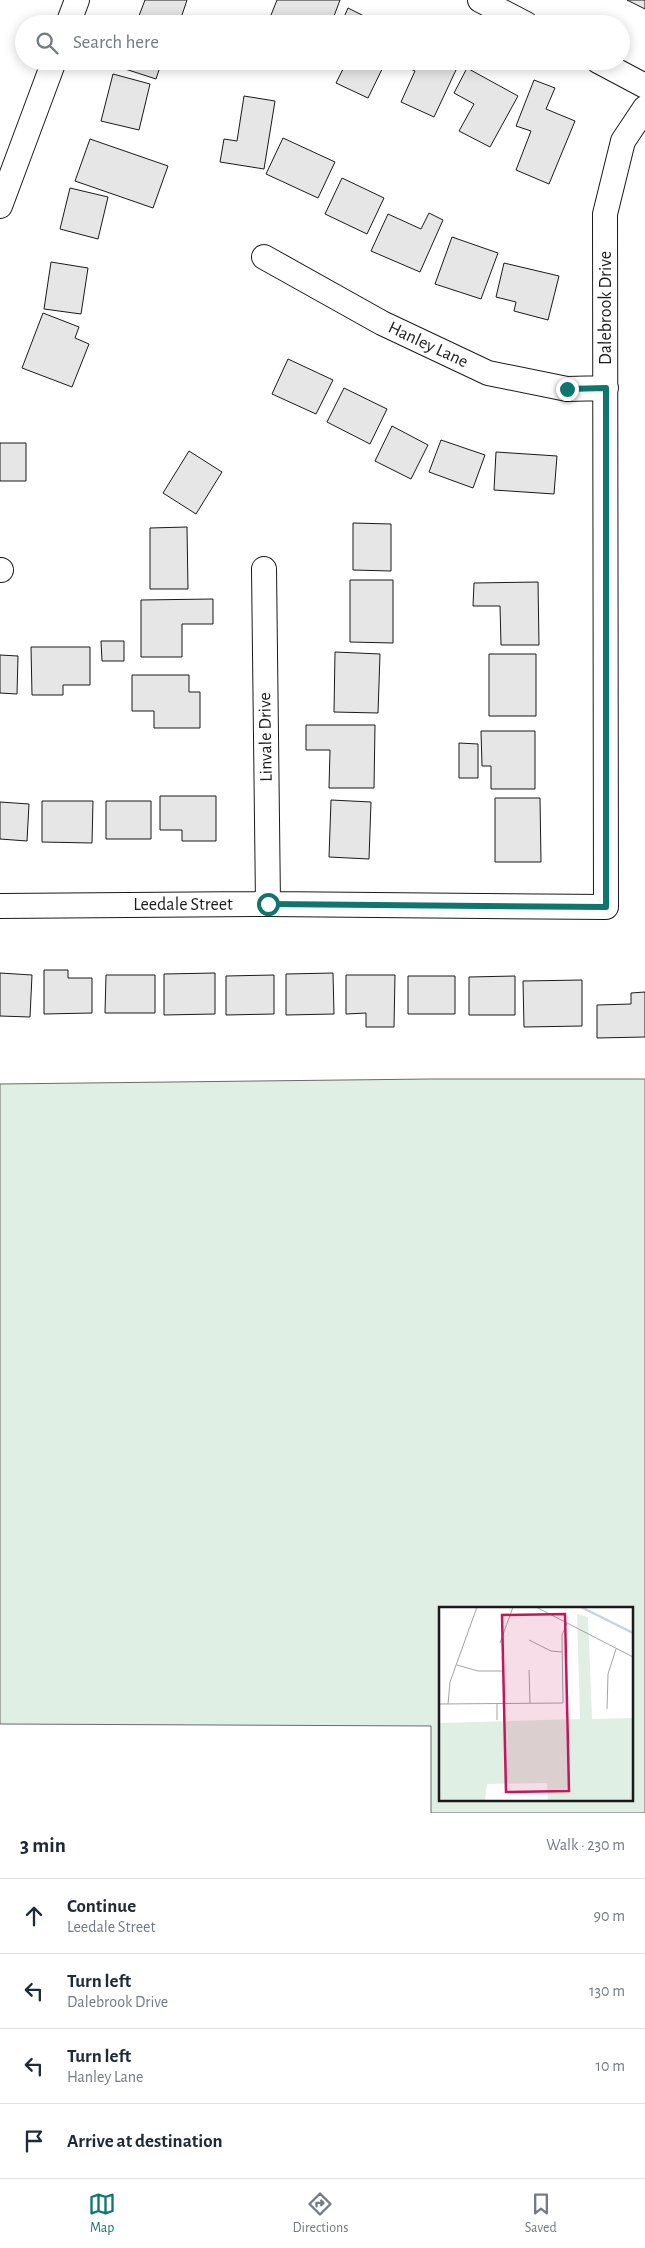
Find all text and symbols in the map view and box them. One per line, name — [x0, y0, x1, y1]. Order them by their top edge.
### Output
search box — [15, 15, 630, 70]
icon: search — [33, 29, 61, 57]
text: Search here — [73, 33, 159, 52]
street label: Dalebrook Drive — [597, 251, 615, 365]
street label: Hanley Lane — [385, 319, 471, 371]
route end — [556, 378, 579, 401]
street label: Linvale Drive — [256, 692, 276, 782]
route start — [257, 893, 280, 916]
street label: Leedale Street — [133, 896, 233, 914]
inset map — [439, 1607, 632, 1800]
text: 3 min — [20, 1835, 66, 1856]
text: Walk · 230 m — [546, 1837, 625, 1853]
text: Continue — [67, 1897, 136, 1916]
icon: ahead — [20, 1902, 48, 1930]
text: 90 m — [594, 1908, 625, 1924]
text: Leedale Street — [67, 1919, 156, 1935]
text: Turn left — [67, 1972, 131, 1991]
icon: left — [20, 1977, 48, 2005]
text: 130 m — [589, 1983, 625, 1999]
text: Dalebrook Drive — [67, 1994, 168, 2010]
text: Turn left — [67, 2047, 131, 2066]
icon: left — [20, 2052, 48, 2080]
text: 10 m — [596, 2058, 625, 2074]
text: Hanley Lane — [67, 2069, 143, 2085]
icon: arrive — [20, 2127, 48, 2155]
text: Arrive at destination — [67, 2132, 223, 2151]
tab: Map — [88, 2190, 116, 2237]
tab: Directions — [293, 2190, 348, 2237]
tab: Saved — [525, 2190, 557, 2237]

